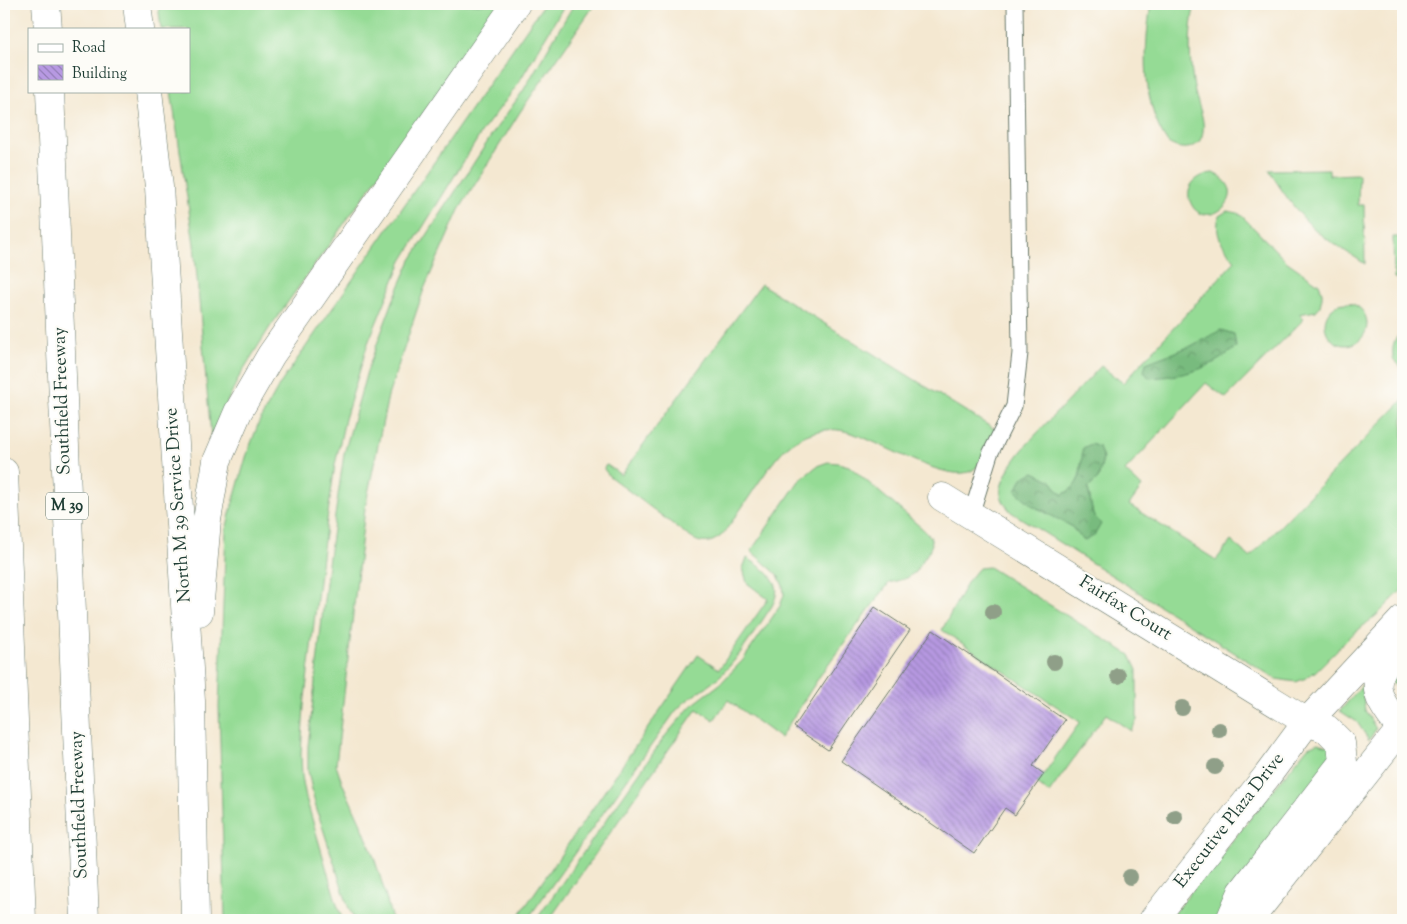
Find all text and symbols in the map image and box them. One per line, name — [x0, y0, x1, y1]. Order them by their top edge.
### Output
legend — [28, 28, 190, 92]
text: Road — [72, 38, 106, 59]
text: Building — [72, 64, 127, 85]
street label: Southfield Freeway — [47, 327, 79, 475]
street label: North M 39 Service Drive — [159, 407, 199, 603]
road number: M 39 — [46, 492, 88, 520]
street label: Fairfax Court — [1074, 570, 1176, 648]
street label: Southfield Freeway — [64, 731, 96, 879]
street label: Executive Plaza Drive — [1169, 748, 1291, 894]

